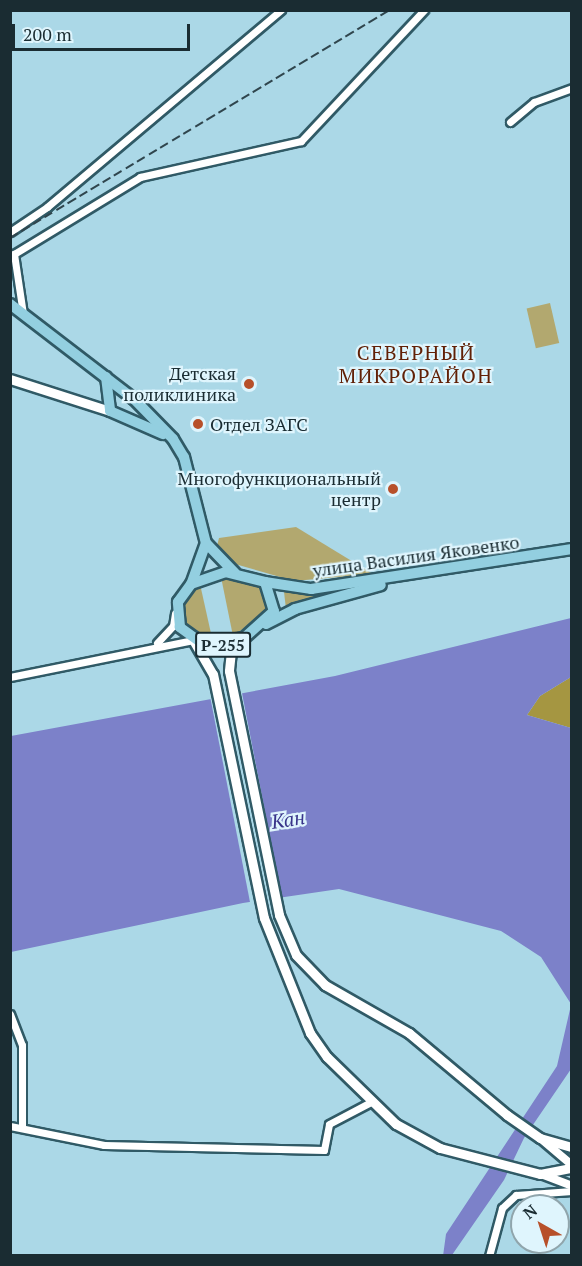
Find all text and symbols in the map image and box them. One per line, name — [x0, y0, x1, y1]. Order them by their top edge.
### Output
scale bar — [15, 12, 194, 50]
text: 200 m — [23, 22, 72, 46]
district label: СЕВЕРНЫЙ МИКРОРАЙОН — [339, 341, 493, 388]
place label: Детская поликлиника — [123, 363, 236, 406]
marker: Детская поликлиника — [240, 375, 258, 393]
place label: Отдел ЗАГС — [210, 413, 308, 435]
marker: Отдел ЗАГС — [191, 417, 205, 431]
place label: Многофункциональный центр — [178, 468, 381, 510]
marker: Многофункциональный центр — [386, 482, 400, 496]
street label: улица Василия Яковенко — [311, 531, 521, 581]
road number: Р-255 — [194, 632, 252, 658]
water label: Кан — [269, 805, 307, 833]
north arrow — [510, 1194, 570, 1254]
text: N — [518, 1199, 542, 1224]

